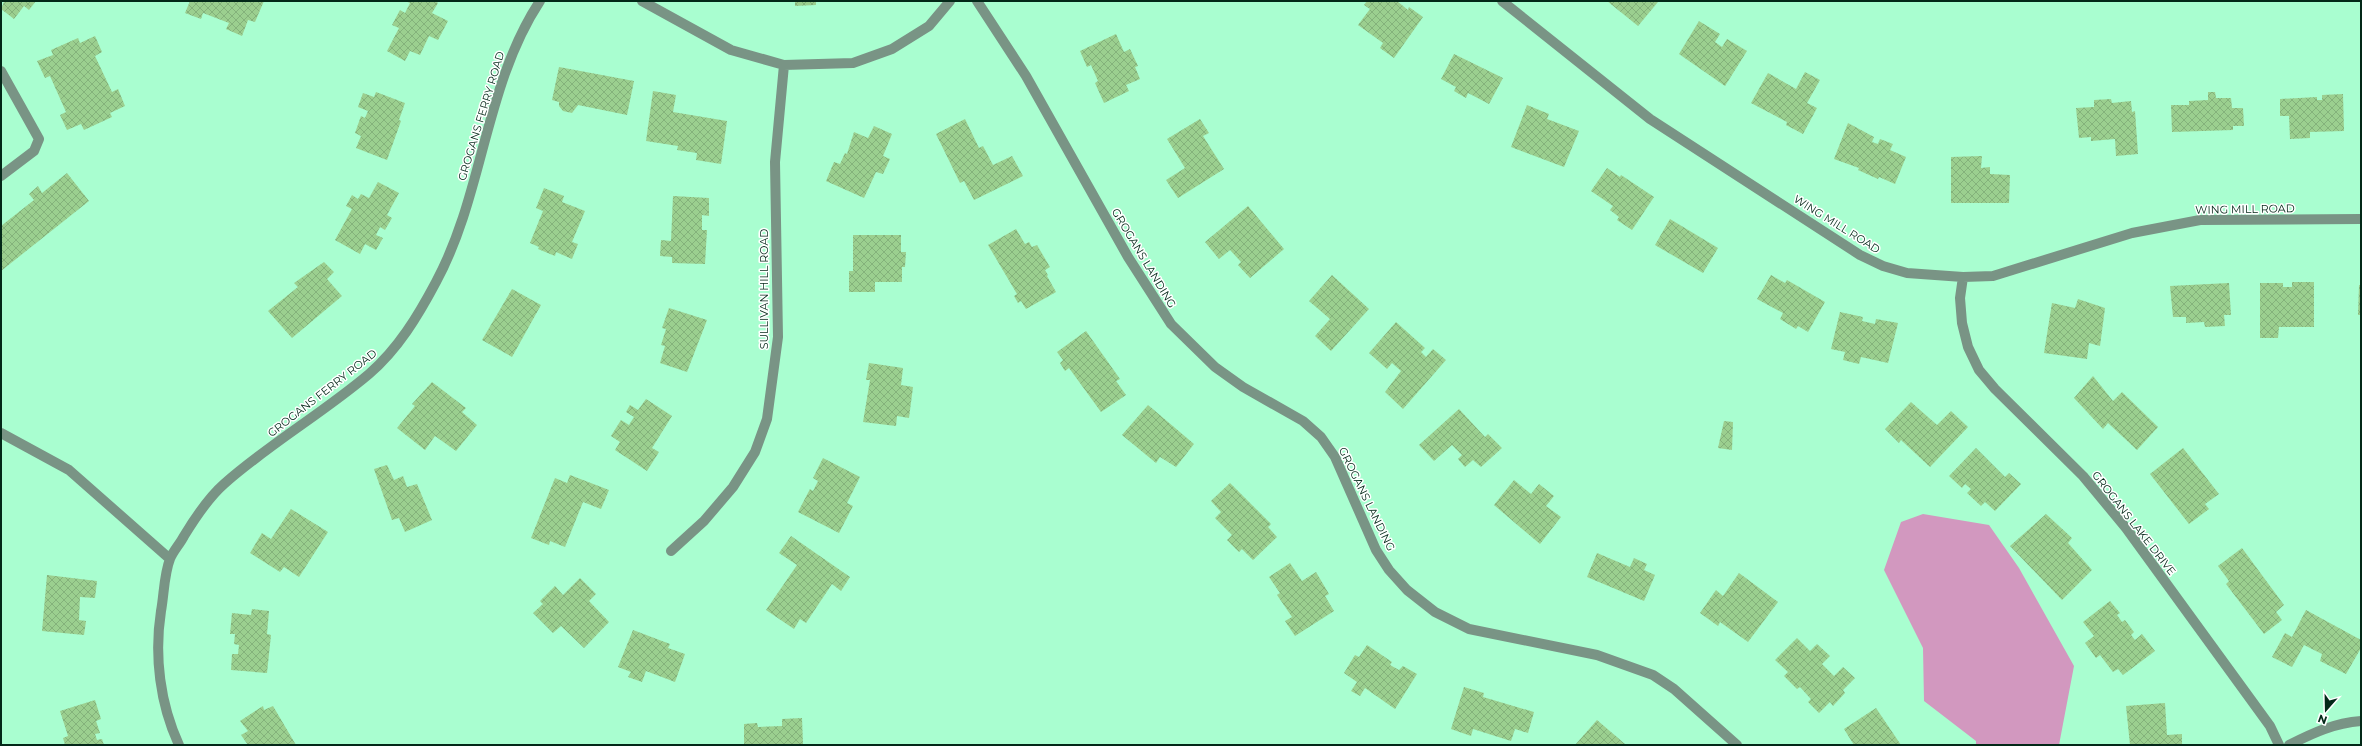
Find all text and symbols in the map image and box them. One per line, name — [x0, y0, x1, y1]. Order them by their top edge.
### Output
street label: GROGANS FERRY ROAD — [455, 50, 507, 182]
street label: WING MILL ROAD — [1791, 192, 1883, 256]
street label: WING MILL ROAD — [2195, 201, 2295, 217]
street label: GROGANS LANDING — [1109, 206, 1179, 310]
street label: SULLIVAN HILL ROAD — [757, 229, 771, 349]
street label: GROGANS FERRY ROAD — [265, 346, 379, 440]
street label: GROGANS LANDING — [1336, 445, 1398, 553]
street label: GROGANS LAKE DRIVE — [2089, 468, 2179, 578]
north arrow — [2306, 690, 2346, 730]
text: N — [2316, 711, 2329, 727]

